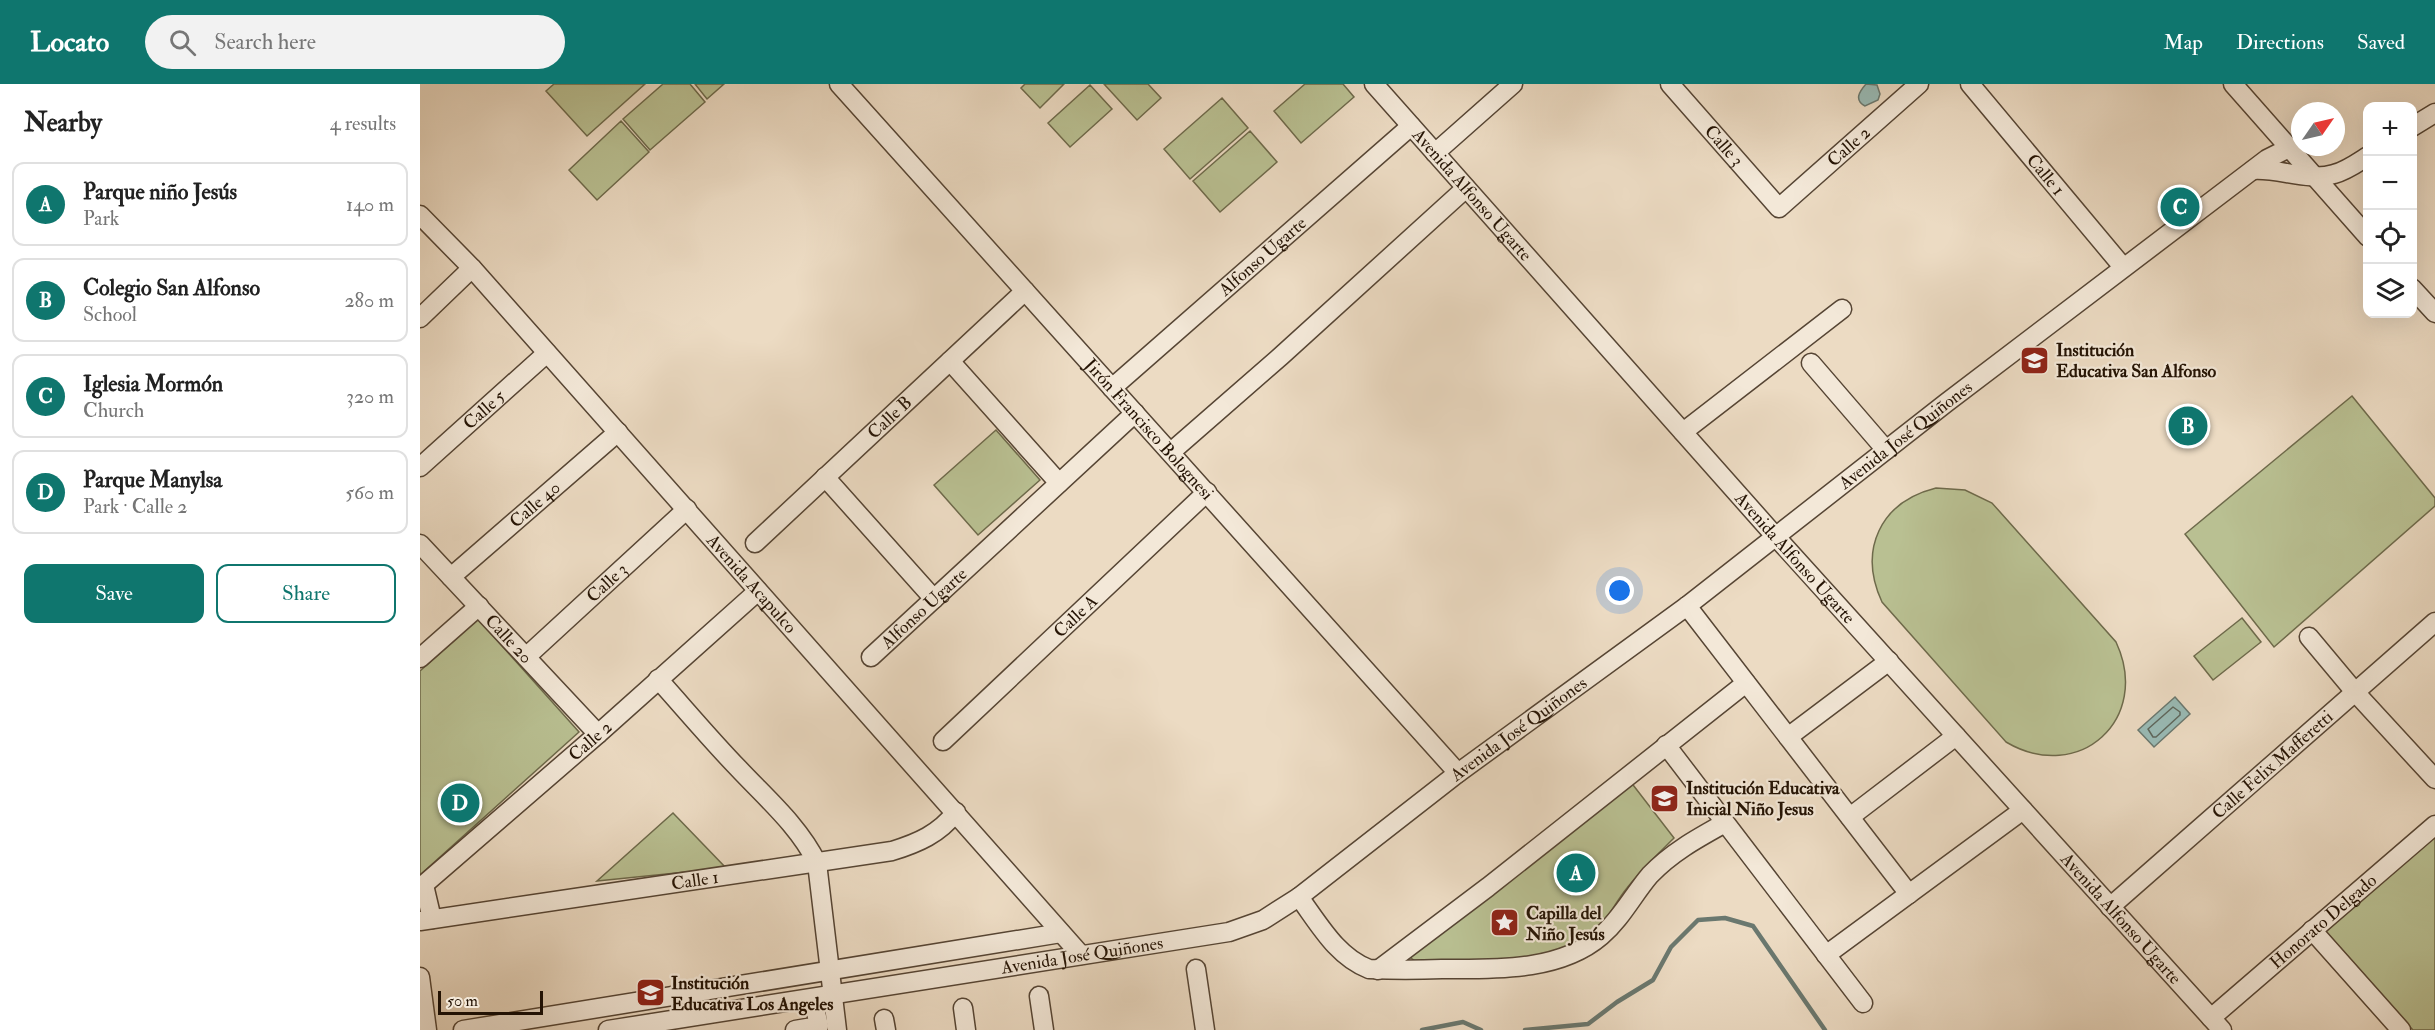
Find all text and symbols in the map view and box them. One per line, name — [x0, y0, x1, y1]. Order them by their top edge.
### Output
search box — [145, 15, 565, 69]
text: Locato — [30, 25, 109, 60]
icon: search — [166, 26, 199, 59]
text: Search here — [214, 28, 316, 56]
text: Map — [2163, 29, 2203, 56]
text: Directions — [2236, 29, 2324, 56]
text: Saved — [2357, 29, 2405, 56]
north arrow — [2291, 102, 2345, 156]
map controls — [2363, 102, 2417, 318]
button: + — [2363, 102, 2417, 156]
text: Nearby — [24, 107, 102, 139]
text: 4 results — [330, 111, 396, 136]
street label: Calle 3 — [1700, 120, 1749, 171]
street label: Calle 2 — [1822, 121, 1875, 172]
street label: Avenida Alfonso Ugarte — [1407, 123, 1537, 266]
street label: Calle 1 — [2022, 149, 2070, 200]
button: − — [2363, 156, 2417, 210]
text: Parque niño Jesús — [83, 178, 237, 206]
pin: C — [2160, 184, 2200, 230]
text: A — [39, 192, 52, 217]
text: 140 m — [346, 192, 394, 217]
text: Park — [83, 206, 119, 231]
button: locate — [2363, 210, 2417, 264]
street label: Alfonso Ugarte — [1213, 211, 1311, 302]
button: layers — [2363, 264, 2417, 318]
text: Colegio San Alfonso — [83, 274, 260, 302]
text: B — [39, 288, 52, 313]
text: 280 m — [344, 288, 394, 313]
text: School — [83, 302, 137, 327]
place label: Institución Educativa San Alfonso — [2056, 339, 2217, 383]
school or university icon: Institución Educativa San Alfonso — [2019, 344, 2051, 376]
street label: Jirón Francisco Bolognesi — [1079, 353, 1219, 505]
text: Iglesia Mormón — [83, 370, 223, 398]
street label: Avenida José Quiñones — [1833, 376, 1977, 495]
text: C — [38, 384, 53, 409]
text: 320 m — [346, 384, 394, 409]
street label: Calle 5 — [458, 385, 510, 434]
street label: Calle B — [862, 391, 917, 444]
text: Church — [83, 398, 144, 423]
pin: B — [2168, 404, 2208, 448]
text: Parque Manylsa — [83, 466, 222, 494]
street label: Calle 40 — [505, 476, 565, 533]
text: D — [37, 480, 54, 505]
text: 560 m — [345, 480, 394, 505]
street label: Avenida Alfonso Ugarte — [1729, 486, 1861, 629]
text: Park · Calle 2 — [83, 494, 187, 519]
street label: Avenida Acapulco — [701, 528, 802, 638]
street label: Calle 3 — [582, 558, 632, 607]
street label: Alfonso Ugarte — [875, 562, 972, 654]
button: Save — [24, 564, 204, 623]
button: Share — [216, 564, 396, 623]
your location — [1605, 576, 1634, 605]
street label: Calle A — [1048, 589, 1103, 642]
street label: Calle 20 — [480, 609, 538, 668]
street label: Avenida José Quiñones — [1445, 671, 1591, 787]
street label: Calle Felix Mafferetti — [2207, 705, 2338, 824]
street label: Calle 2 — [564, 716, 617, 766]
place label: Institución Educativa Inicial Niño Jesus — [1686, 777, 1840, 821]
pin: D — [440, 780, 480, 826]
school or university icon: Institución Educativa Inicial Niño Jesus — [1649, 782, 1681, 814]
street label: Avenida Alfonso Ugarte — [2055, 847, 2187, 989]
pin: A — [1556, 850, 1596, 896]
street label: Calle 1 — [670, 865, 720, 895]
street label: Honorato Delgado — [2265, 869, 2382, 974]
place label: Capilla del Niño Jesús — [1525, 902, 1605, 946]
place icon: Capilla del Niño Jesús — [1489, 907, 1521, 939]
street label: Avenida José Quiñones — [999, 931, 1165, 979]
place label: Institución Educativa Los Angeles — [671, 972, 833, 1016]
school or university icon: Institución Educativa Los Angeles — [634, 977, 666, 1009]
scale bar — [438, 988, 543, 1016]
text: 50 m — [447, 991, 478, 1011]

